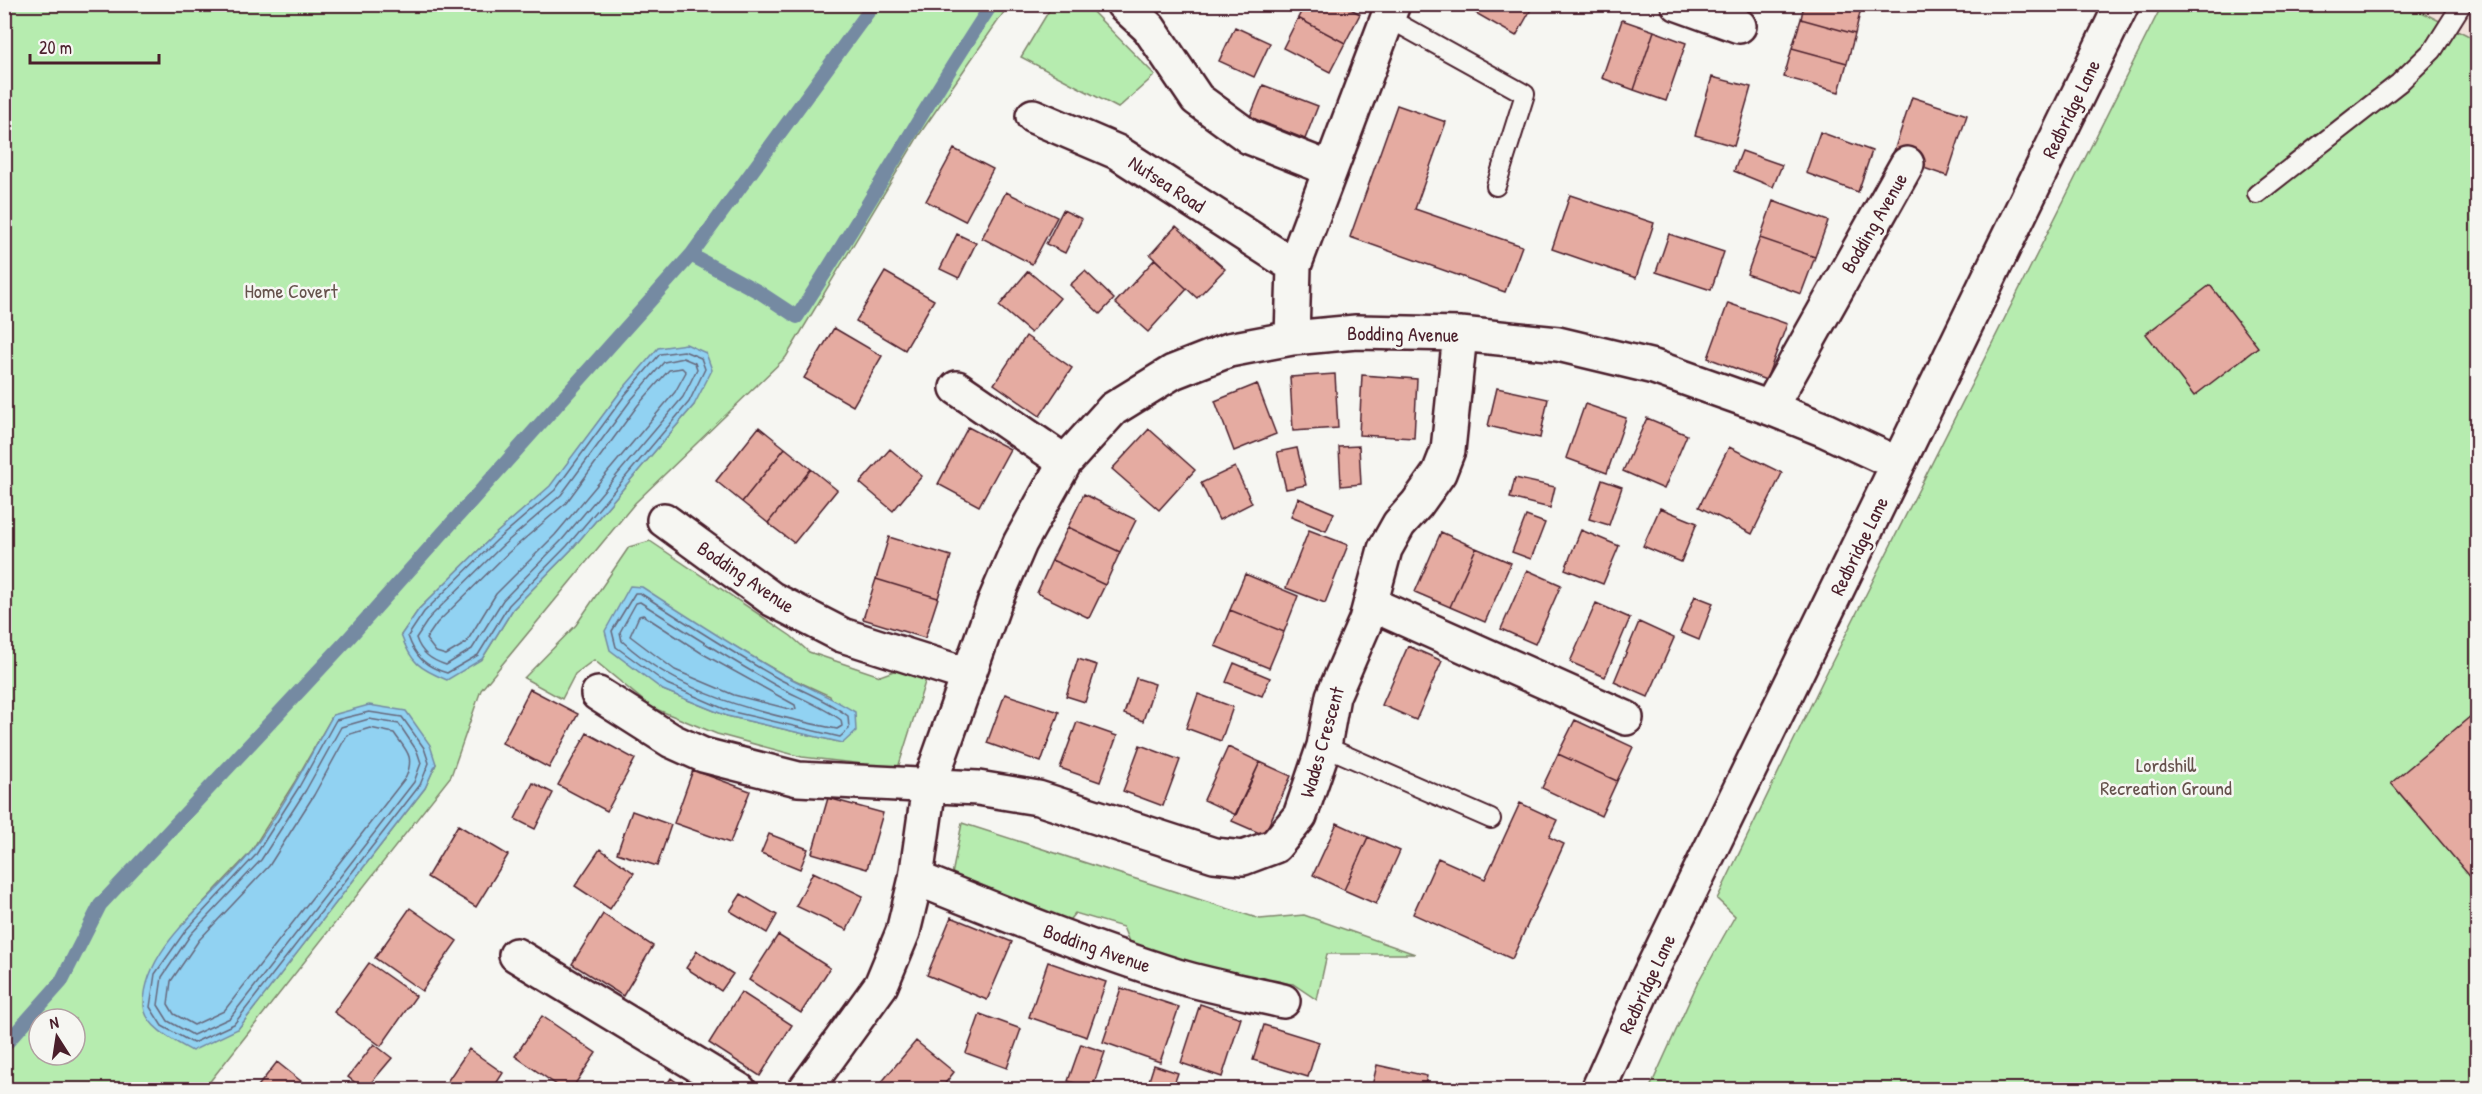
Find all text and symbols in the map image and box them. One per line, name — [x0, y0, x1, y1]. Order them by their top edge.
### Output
scale bar — [30, 27, 159, 65]
text: 20 m — [39, 35, 72, 60]
street label: Redbridge Lane — [2035, 55, 2106, 163]
street label: Nutsea Road — [1124, 149, 1211, 219]
street label: Bodding Avenue — [1834, 168, 1913, 278]
park label: Home Covert — [244, 277, 339, 304]
street label: Bodding Avenue — [1347, 319, 1459, 348]
street label: Redbridge Lane — [1823, 492, 1894, 600]
street label: Bodding Avenue — [692, 534, 800, 619]
street label: Wades Crescent — [1293, 682, 1351, 800]
park label: Lordshill Recreation Ground — [2100, 751, 2232, 801]
street label: Bodding Avenue — [1040, 917, 1154, 978]
street label: Redbridge Lane — [1612, 930, 1681, 1038]
north arrow — [27, 1007, 87, 1067]
text: N — [47, 1011, 61, 1034]

